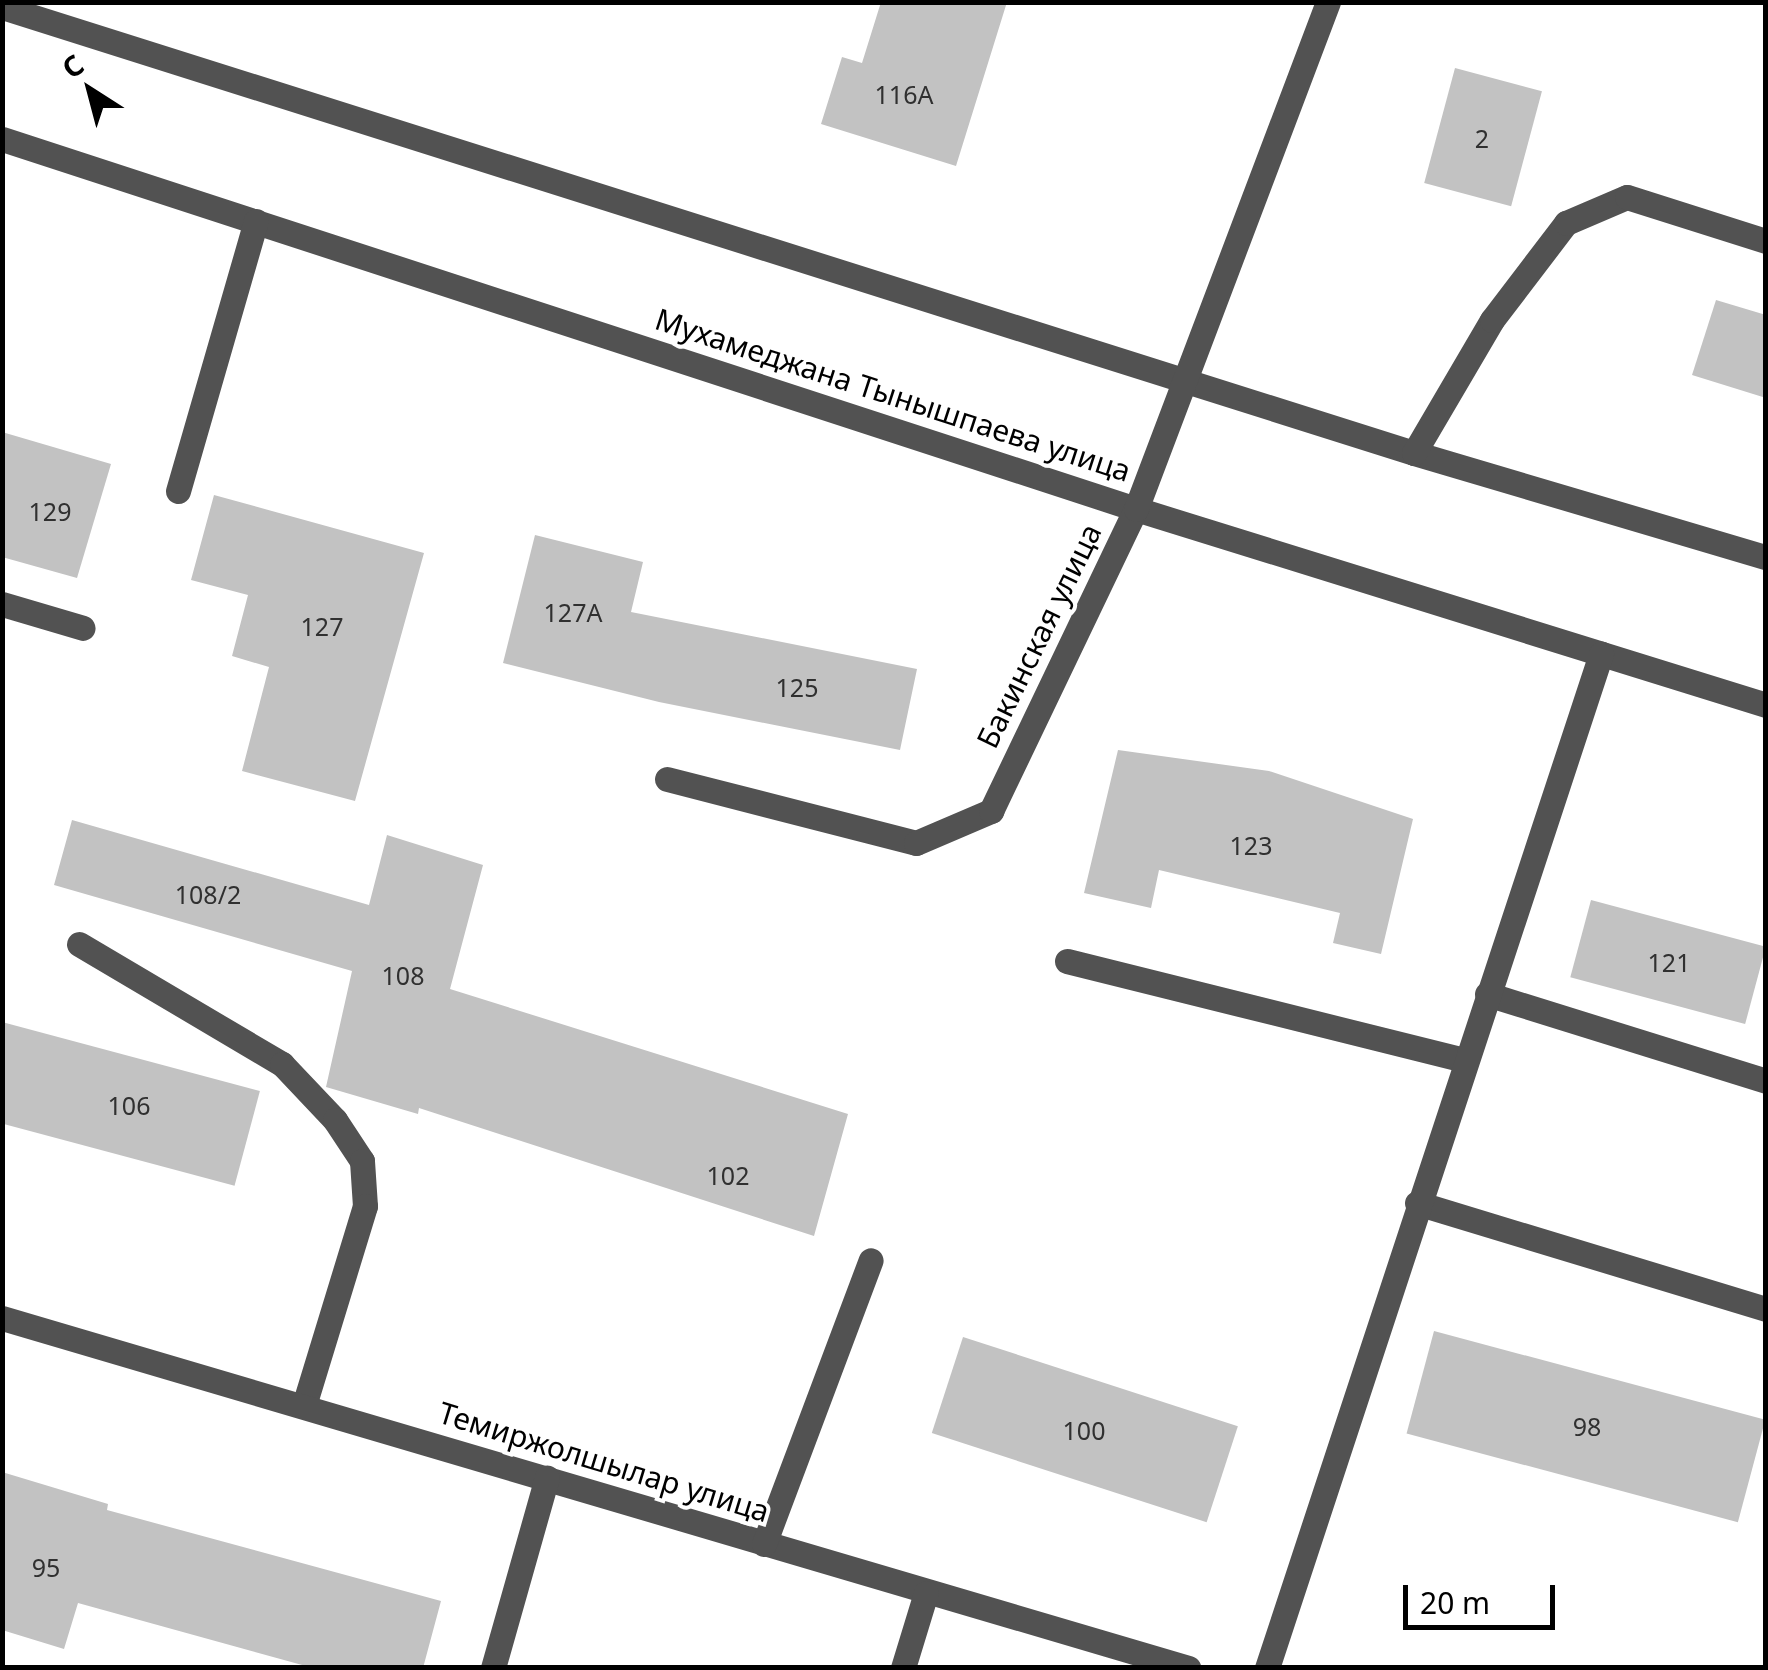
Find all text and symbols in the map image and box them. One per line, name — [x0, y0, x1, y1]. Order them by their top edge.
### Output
north arrow — [40, 40, 140, 140]
text: С — [54, 45, 91, 86]
house number: 116А — [875, 79, 933, 109]
house number: 2 — [1475, 123, 1489, 153]
street label: Мухамеджана Тынышпаева улица — [651, 301, 1135, 489]
house number: 129 — [29, 496, 71, 526]
street label: Бакинская улица — [969, 518, 1109, 754]
house number: 127А — [544, 597, 602, 627]
house number: 127 — [301, 611, 343, 641]
house number: 125 — [776, 672, 818, 702]
house number: 123 — [1230, 830, 1272, 860]
house number: 108/2 — [175, 879, 241, 909]
house number: 121 — [1648, 947, 1690, 977]
house number: 108 — [382, 960, 424, 990]
house number: 106 — [108, 1090, 150, 1120]
house number: 102 — [707, 1160, 749, 1190]
street label: Темиржолшылар улица — [434, 1395, 774, 1529]
house number: 98 — [1573, 1411, 1601, 1441]
house number: 100 — [1063, 1415, 1105, 1445]
house number: 95 — [32, 1552, 60, 1582]
scale bar — [1408, 1565, 1560, 1627]
text: 20 m — [1420, 1582, 1490, 1623]

